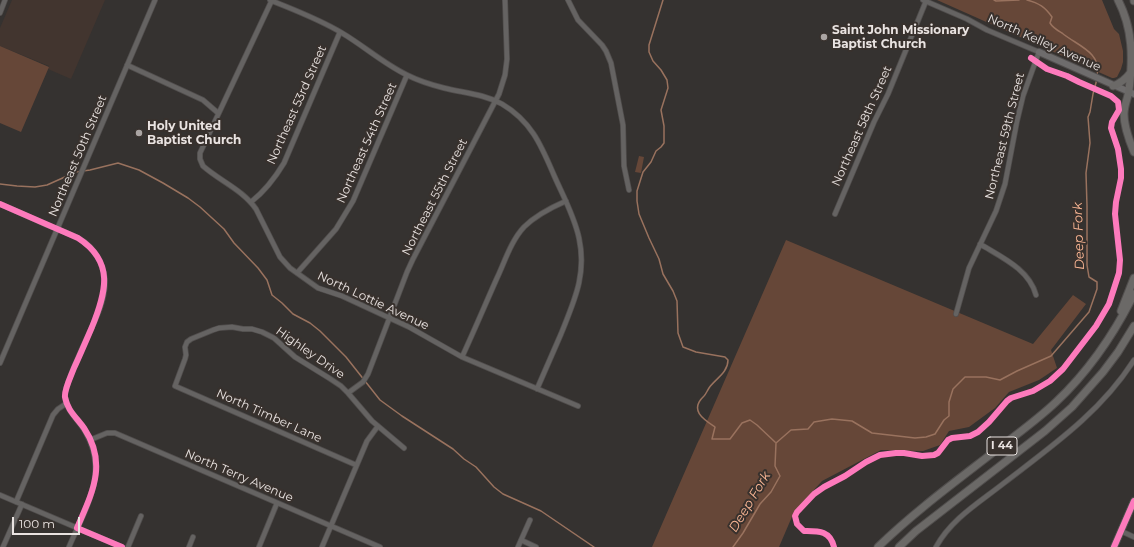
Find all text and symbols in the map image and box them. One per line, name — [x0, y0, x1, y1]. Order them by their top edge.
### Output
street label: North Kelley Avenue — [985, 12, 1103, 74]
place label: Saint John Missionary Baptist Church — [832, 23, 969, 51]
marker: Saint John Missionary Baptist Church — [819, 32, 829, 42]
street label: Northeast 53rd Street — [264, 43, 330, 167]
street label: Northeast 58th Street — [829, 64, 895, 188]
street label: Northeast 59th Street — [982, 71, 1028, 201]
street label: Northeast 54th Street — [334, 81, 400, 205]
street label: Northeast 50th Street — [46, 93, 110, 219]
place label: Holy United Baptist Church — [147, 119, 241, 147]
marker: Holy United Baptist Church — [134, 128, 144, 138]
street label: Northeast 55th Street — [399, 136, 471, 258]
water label: Deep Fork — [1070, 202, 1088, 270]
street label: North Lottie Avenue — [315, 269, 431, 333]
street label: Highley Drive — [273, 324, 347, 382]
street label: North Timber Lane — [214, 386, 324, 446]
road number: I 44 — [987, 437, 1017, 455]
street label: North Terry Avenue — [183, 447, 295, 505]
water label: Deep Fork — [726, 469, 774, 535]
scale bar — [14, 509, 82, 535]
text: 100 m — [19, 516, 55, 531]

